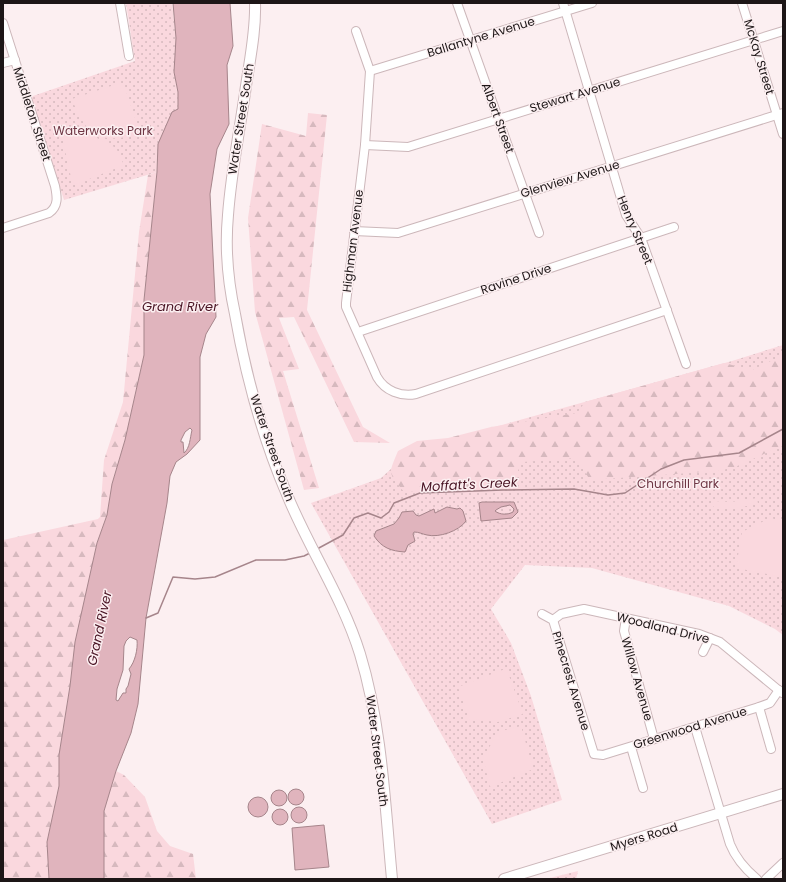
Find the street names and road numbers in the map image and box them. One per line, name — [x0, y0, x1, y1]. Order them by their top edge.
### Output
street label: Ballantyne Avenue — [425, 12, 537, 61]
street label: McKay Street — [740, 17, 779, 97]
street label: Water Street South — [223, 62, 258, 176]
street label: Middleton Street — [9, 65, 56, 163]
street label: Stewart Avenue — [527, 73, 622, 116]
street label: Albert Street — [478, 80, 519, 155]
street label: Glenview Avenue — [518, 155, 621, 202]
street label: Highman Avenue — [338, 189, 367, 293]
street label: Henry Street — [613, 193, 658, 267]
street label: Ravine Drive — [478, 259, 553, 298]
street label: Water Street South — [246, 392, 299, 504]
street label: Woodland Drive — [615, 608, 711, 647]
street label: Pinecrest Avenue — [548, 629, 595, 733]
street label: Willow Avenue — [617, 635, 658, 723]
street label: Water Street South — [362, 694, 393, 808]
street label: Greenwood Avenue — [631, 702, 749, 753]
street label: Myers Road — [608, 818, 680, 855]

